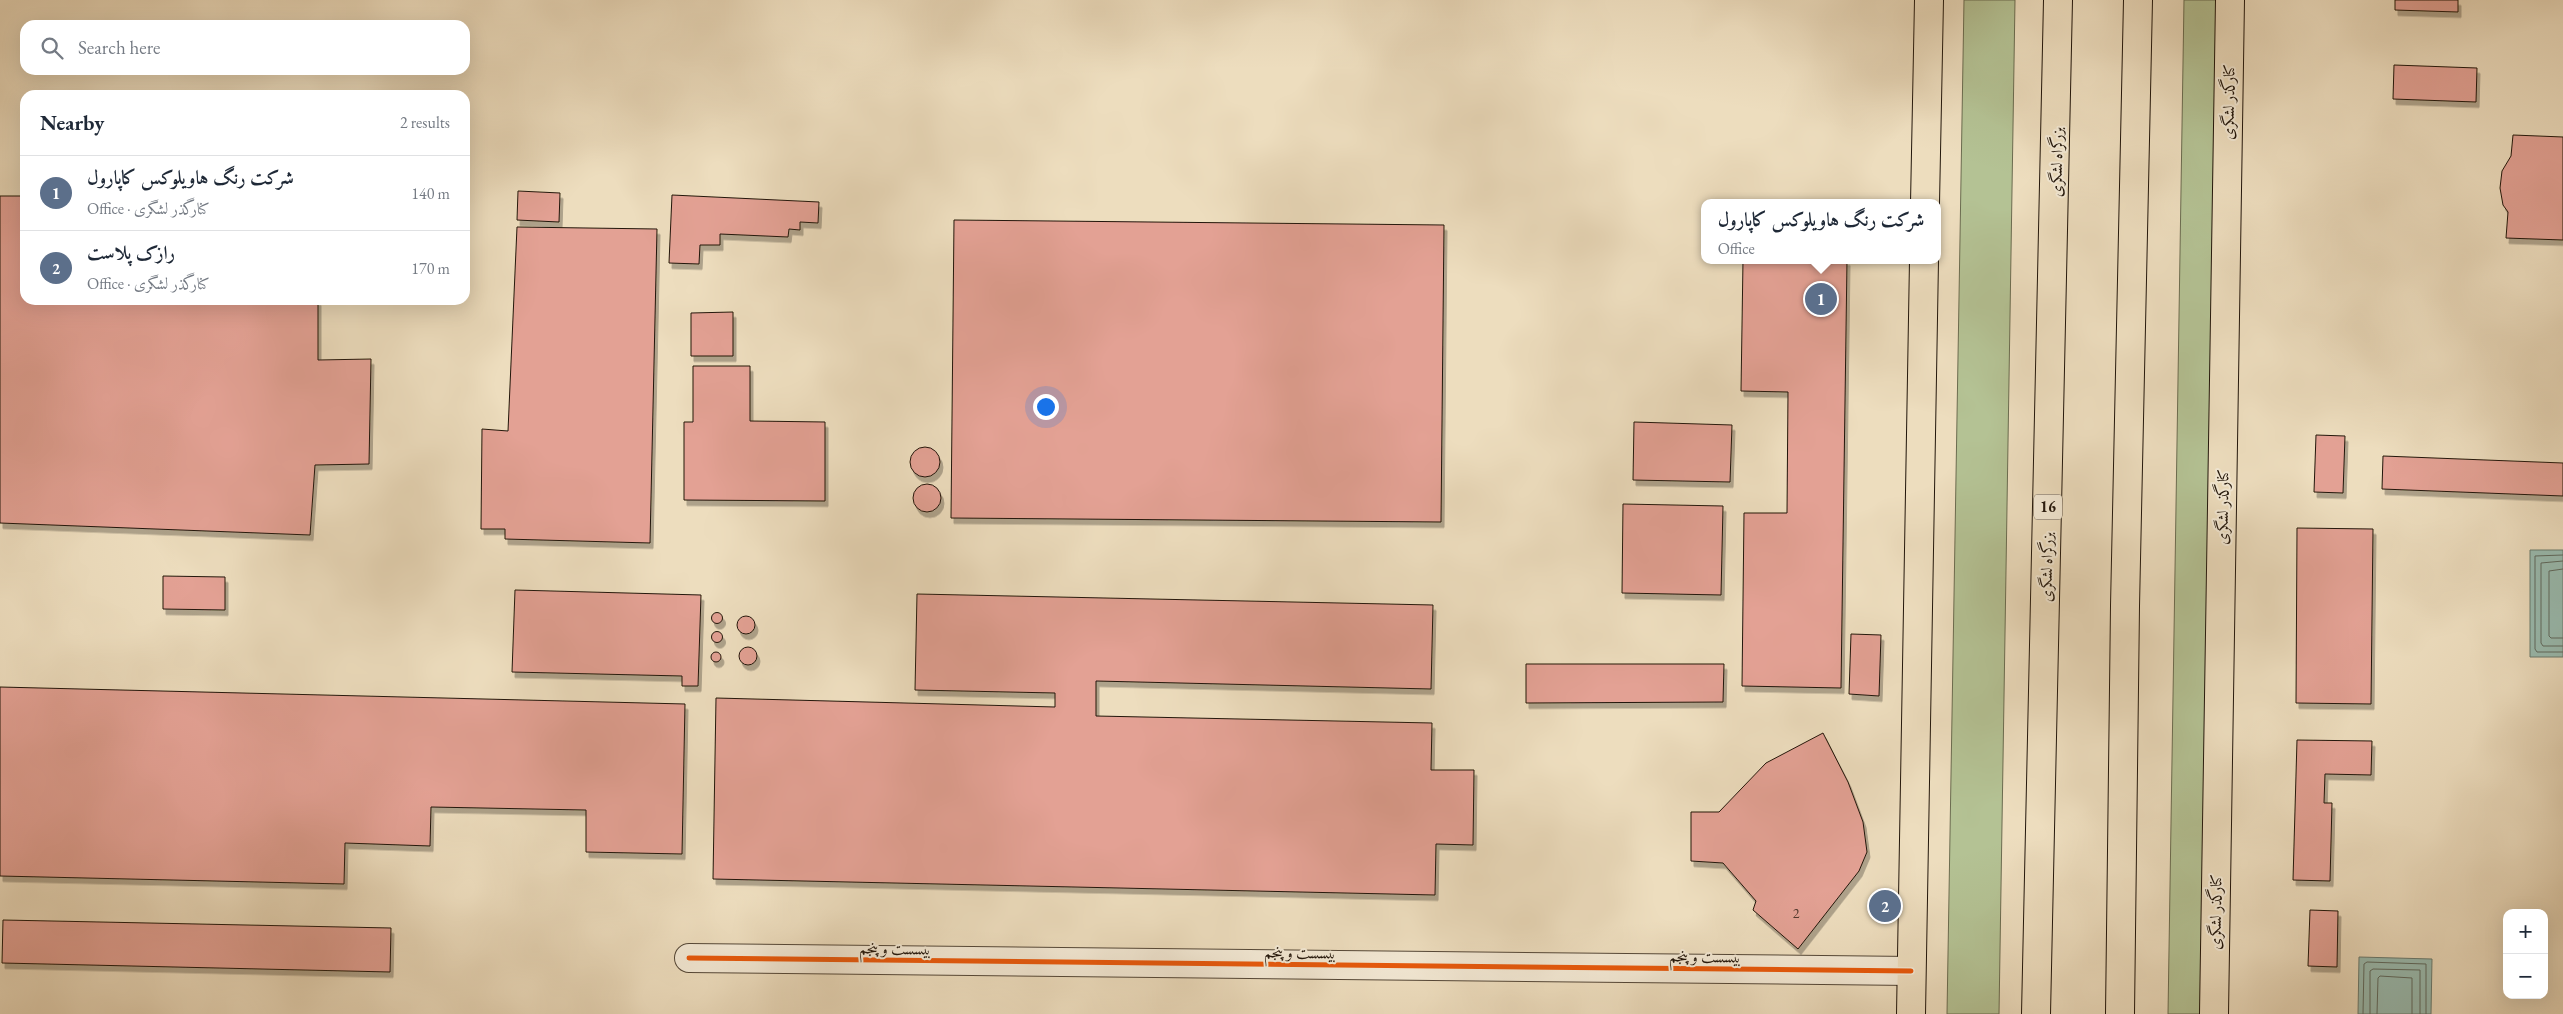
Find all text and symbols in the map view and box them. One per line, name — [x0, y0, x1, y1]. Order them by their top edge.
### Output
search box — [20, 20, 470, 75]
icon: search — [38, 34, 66, 62]
text: Search here — [78, 35, 160, 60]
street label: کنارگذر لشگری — [2216, 64, 2240, 140]
text: Nearby — [40, 109, 104, 136]
text: 2 results — [400, 112, 450, 133]
street label: بزرگراه لشگری — [2045, 127, 2068, 197]
text: شرکت رنگ هاویلوکس کاپارول — [87, 165, 294, 190]
text: 1 — [52, 183, 60, 204]
text: 140 m — [411, 183, 450, 204]
text: Office · کنارگذر لشگری — [87, 198, 210, 219]
popup — [1701, 199, 1941, 264]
text: شرکت رنگ هاویلوکس کاپارول — [1718, 207, 1924, 232]
text: Office — [1718, 238, 1755, 259]
text: رازک پلاست — [87, 240, 175, 265]
text: 2 — [52, 258, 60, 279]
text: 170 m — [411, 258, 450, 279]
text: Office · کنارگذر لشگری — [87, 273, 210, 294]
pin: 1 — [1805, 280, 1837, 318]
your location — [1033, 394, 1059, 420]
street label: کنارگذر لشگری — [2210, 469, 2234, 545]
road number: 16 — [2034, 494, 2062, 520]
street label: بزرگراه لشگری — [2035, 532, 2058, 602]
street label: کنارگذر لشگری — [2203, 874, 2227, 950]
pin: 2 — [1869, 887, 1901, 925]
house number: 2 — [1793, 904, 1800, 922]
map controls — [2503, 909, 2548, 999]
button: + — [2503, 909, 2548, 954]
street label: بیسست و پنجم — [859, 937, 931, 965]
street label: بیسست و پنجم — [1264, 941, 1336, 969]
street label: بیسست و پنجم — [1669, 945, 1741, 973]
button: − — [2503, 954, 2548, 999]

